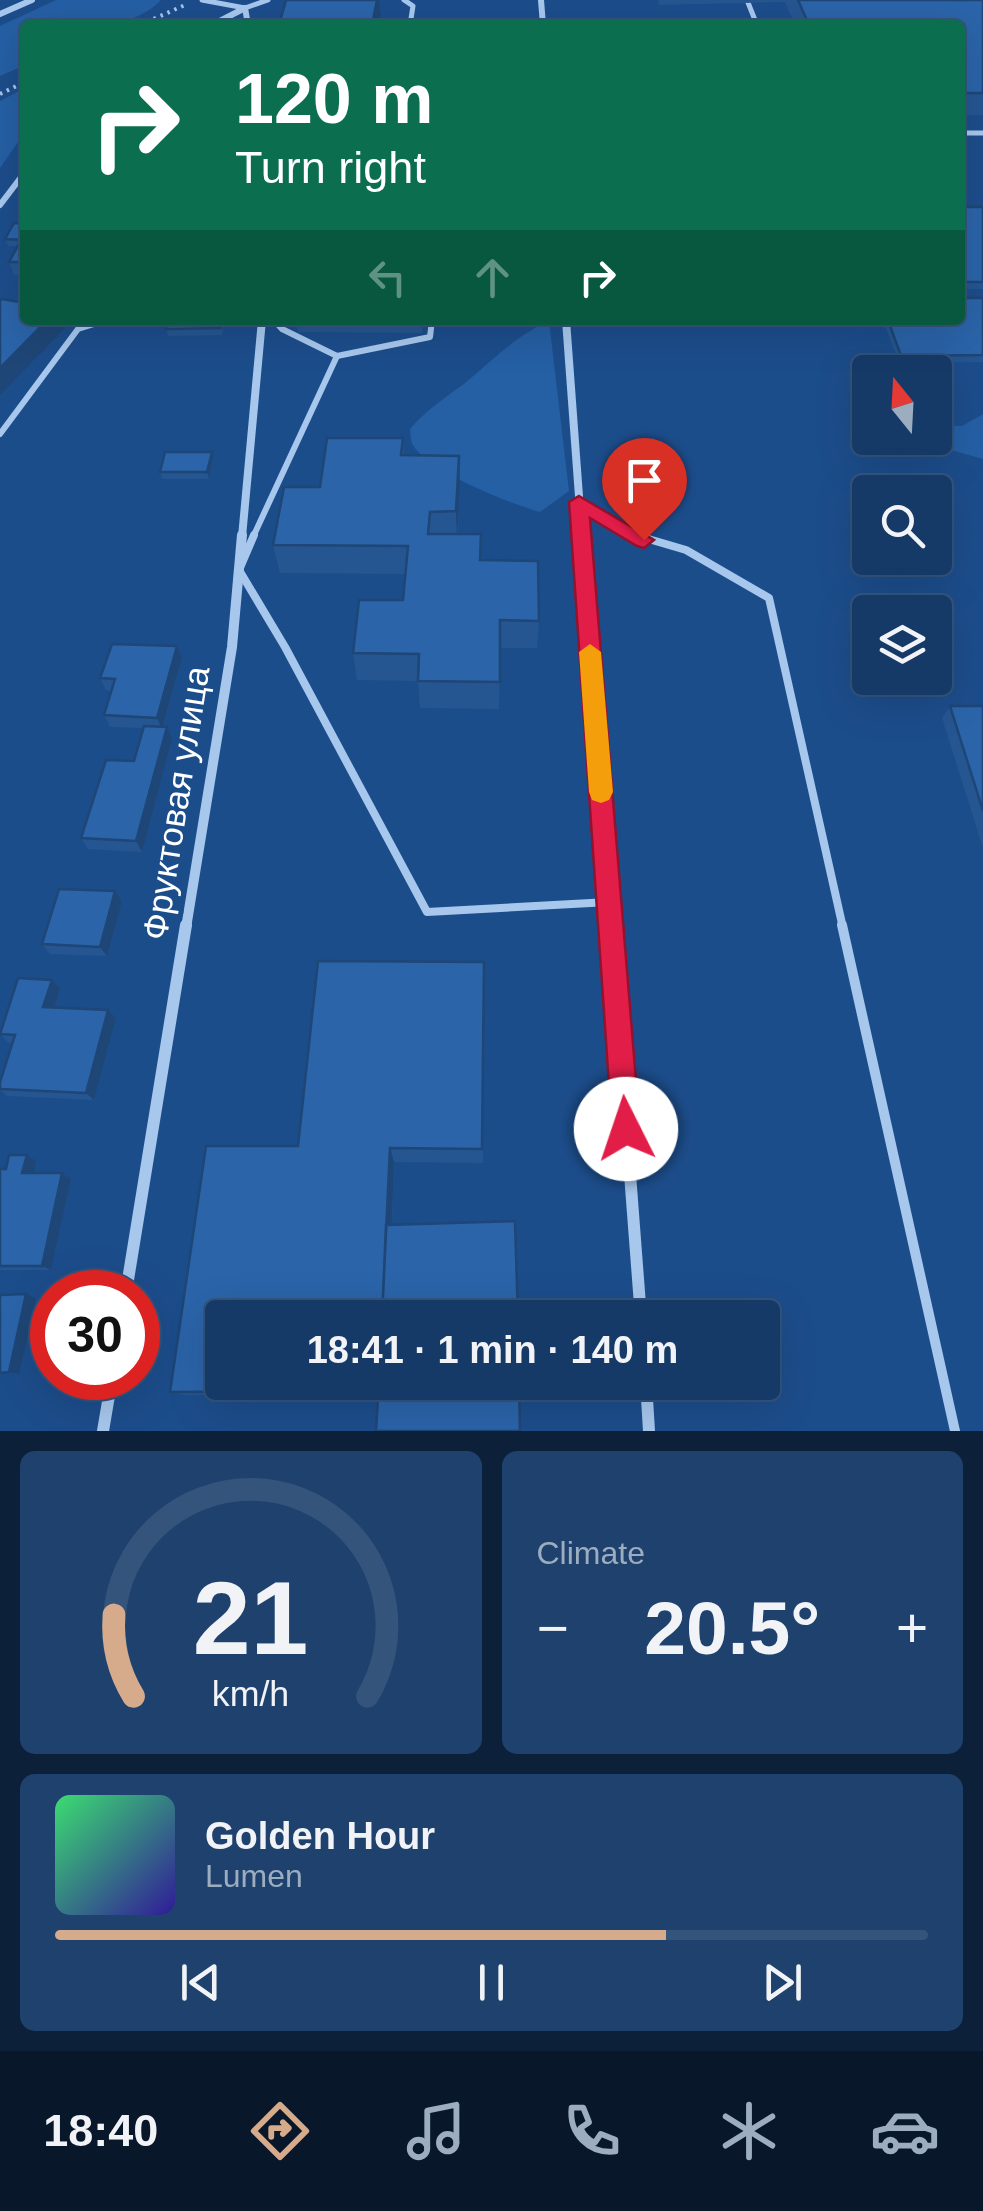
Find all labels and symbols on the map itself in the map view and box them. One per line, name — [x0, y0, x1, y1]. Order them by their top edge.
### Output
north arrow — [852, 355, 952, 455]
pin — [602, 438, 687, 541]
street label: Фруктовая улица — [135, 663, 216, 943]
position arrow — [574, 1077, 678, 1181]
speed limit sign: 30 — [30, 1270, 160, 1400]

